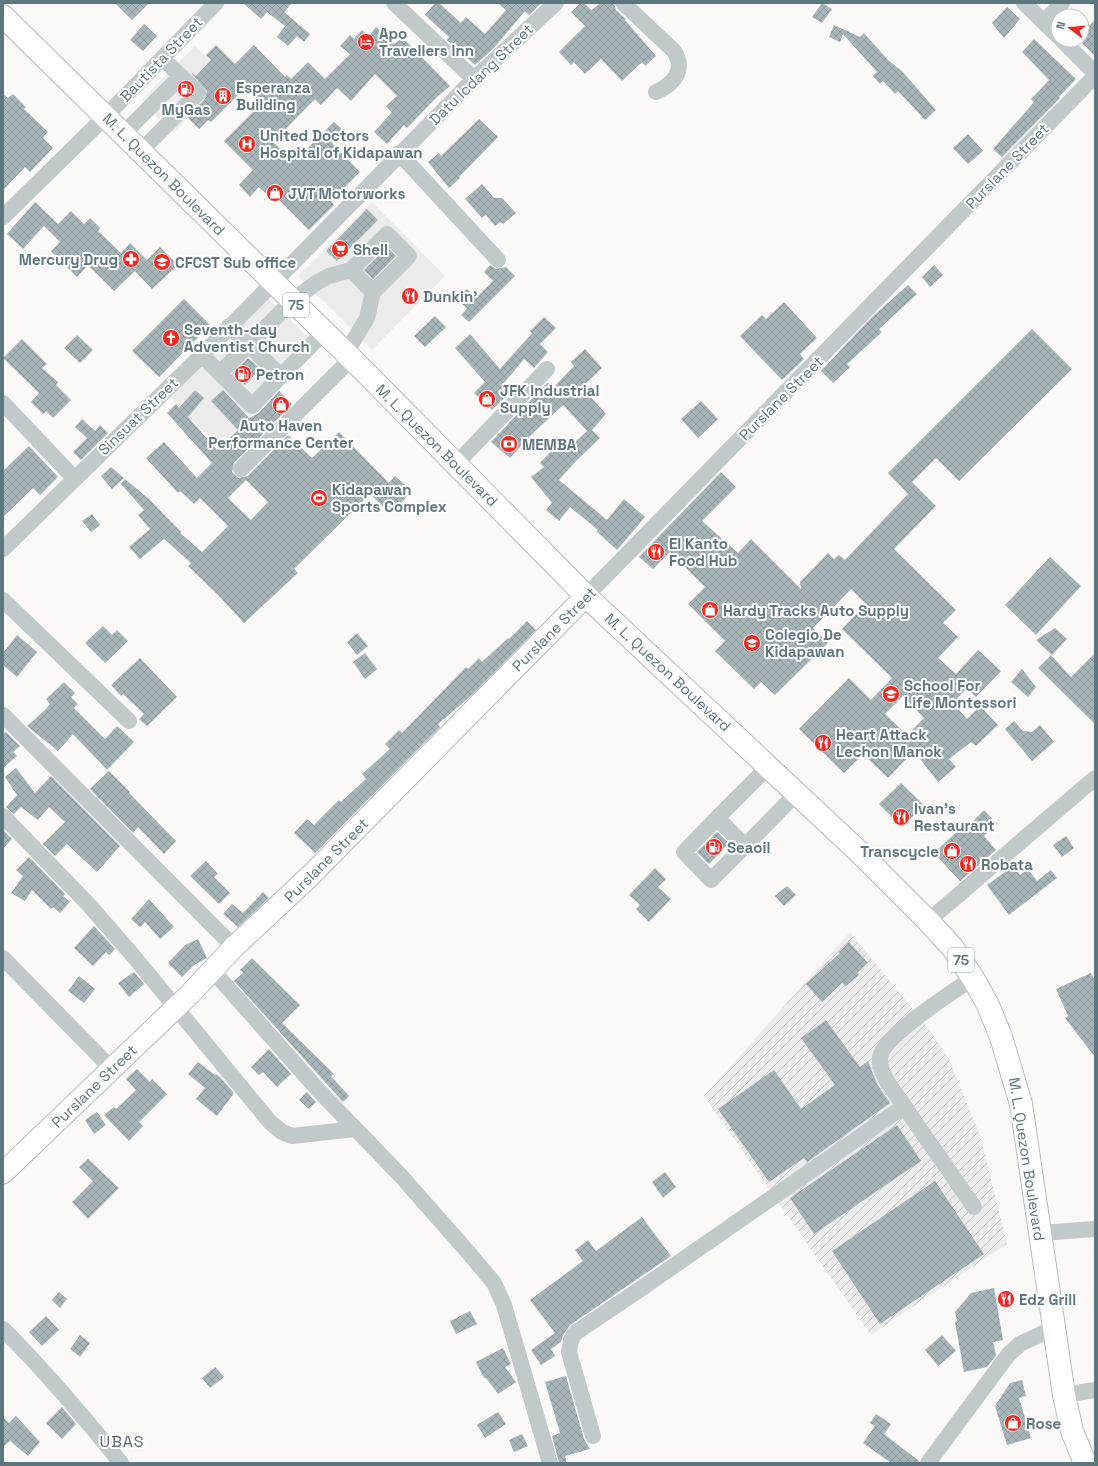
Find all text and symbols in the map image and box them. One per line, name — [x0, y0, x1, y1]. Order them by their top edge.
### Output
north arrow — [1050, 8, 1090, 48]
street label: Bautista Street — [116, 12, 206, 106]
street label: Datu Icdang Street — [425, 19, 537, 129]
text: N — [1053, 20, 1068, 31]
place label: Apo Travellers Inn — [379, 24, 474, 60]
hotel icon: Apo Travellers Inn — [356, 32, 376, 52]
place label: Esperanza Building — [236, 78, 311, 114]
fuel station icon: MyGas — [176, 79, 196, 99]
building icon: Esperanza Building — [213, 86, 233, 106]
place label: MyGas — [162, 100, 211, 119]
street label: M. L. Quezon Boulevard — [99, 109, 229, 239]
street label: Purslane Street — [961, 119, 1053, 213]
place label: United Doctors Hospital of Kidapawan — [260, 126, 423, 162]
hospital icon: United Doctors Hospital of Kidapawan — [237, 134, 257, 154]
shop icon: JVT Motorworks — [265, 183, 285, 203]
place label: JVT Motorworks — [288, 184, 406, 203]
supermarket icon: Shell — [330, 239, 350, 259]
place label: Shell — [353, 240, 388, 259]
pharmacy icon: Mercury Drug — [121, 249, 141, 269]
place label: Mercury Drug — [19, 250, 118, 269]
school or university icon: CFCST Sub office — [152, 252, 172, 272]
place label: CFCST Sub office — [175, 253, 297, 272]
restaurant icon: Dunkin' — [400, 286, 420, 306]
place label: Dunkin' — [423, 287, 477, 306]
road number: 75 — [283, 293, 309, 317]
place label: Seventh-day Adventist Church — [184, 320, 310, 356]
church icon: Seventh-day Adventist Church — [161, 328, 181, 348]
street label: Purslane Street — [735, 352, 827, 444]
fuel station icon: Petron — [233, 364, 253, 384]
place label: Petron — [256, 365, 304, 384]
street label: Sinsuat Street — [94, 373, 182, 459]
street label: M. L. Quezon Boulevard — [372, 380, 502, 510]
place label: JFK Industrial Supply — [500, 381, 600, 417]
shop icon: JFK Industrial Supply — [477, 389, 497, 409]
shop icon: Auto Haven Performance Center — [271, 395, 291, 415]
place label: Auto Haven Performance Center — [208, 416, 354, 452]
bank icon: MEMBA — [499, 434, 519, 454]
place label: MEMBA — [522, 435, 577, 454]
place label: Kidapawan Sports Complex — [332, 480, 447, 516]
sports icon: Kidapawan Sports Complex — [309, 488, 329, 508]
place label: El Kanto Food Hub — [669, 534, 737, 570]
restaurant icon: El Kanto Food Hub — [646, 542, 666, 562]
street label: Purslane Street — [508, 583, 600, 675]
shop icon: Hardy Tracks Auto Supply — [700, 600, 720, 620]
place label: Hardy Tracks Auto Supply — [723, 601, 909, 620]
street label: M. L. Quezon Boulevard — [601, 609, 735, 735]
place label: Colegio De Kidapawan — [765, 625, 845, 661]
school or university icon: Colegio De Kidapawan — [742, 633, 762, 653]
place label: School For Life Montessori — [904, 676, 1016, 712]
school or university icon: School For Life Montessori — [881, 684, 901, 704]
place label: Heart Attack Lechon Manok — [836, 725, 942, 761]
restaurant icon: Heart Attack Lechon Manok — [813, 733, 833, 753]
place label: Ivan's Restaurant — [914, 799, 995, 835]
restaurant icon: Ivan's Restaurant — [891, 807, 911, 827]
street label: Purslane Street — [280, 814, 372, 906]
fuel station icon: Seaoil — [704, 837, 724, 857]
place label: Seaoil — [727, 838, 770, 857]
shop icon: Transcycle — [942, 841, 962, 861]
place label: Transcycle — [860, 842, 939, 861]
restaurant icon: Robata — [958, 854, 978, 874]
place label: Robata — [981, 855, 1033, 874]
road number: 75 — [948, 948, 974, 972]
street label: Purslane Street — [47, 1040, 141, 1132]
street label: M. L. Quezon Boulevard — [1005, 1076, 1049, 1242]
restaurant icon: Edz Grill — [996, 1289, 1016, 1309]
place label: Edz Grill — [1019, 1290, 1076, 1309]
shop icon: Rose — [1003, 1413, 1023, 1433]
place label: Rose — [1026, 1414, 1062, 1433]
district label: UBAS — [99, 1431, 145, 1452]

